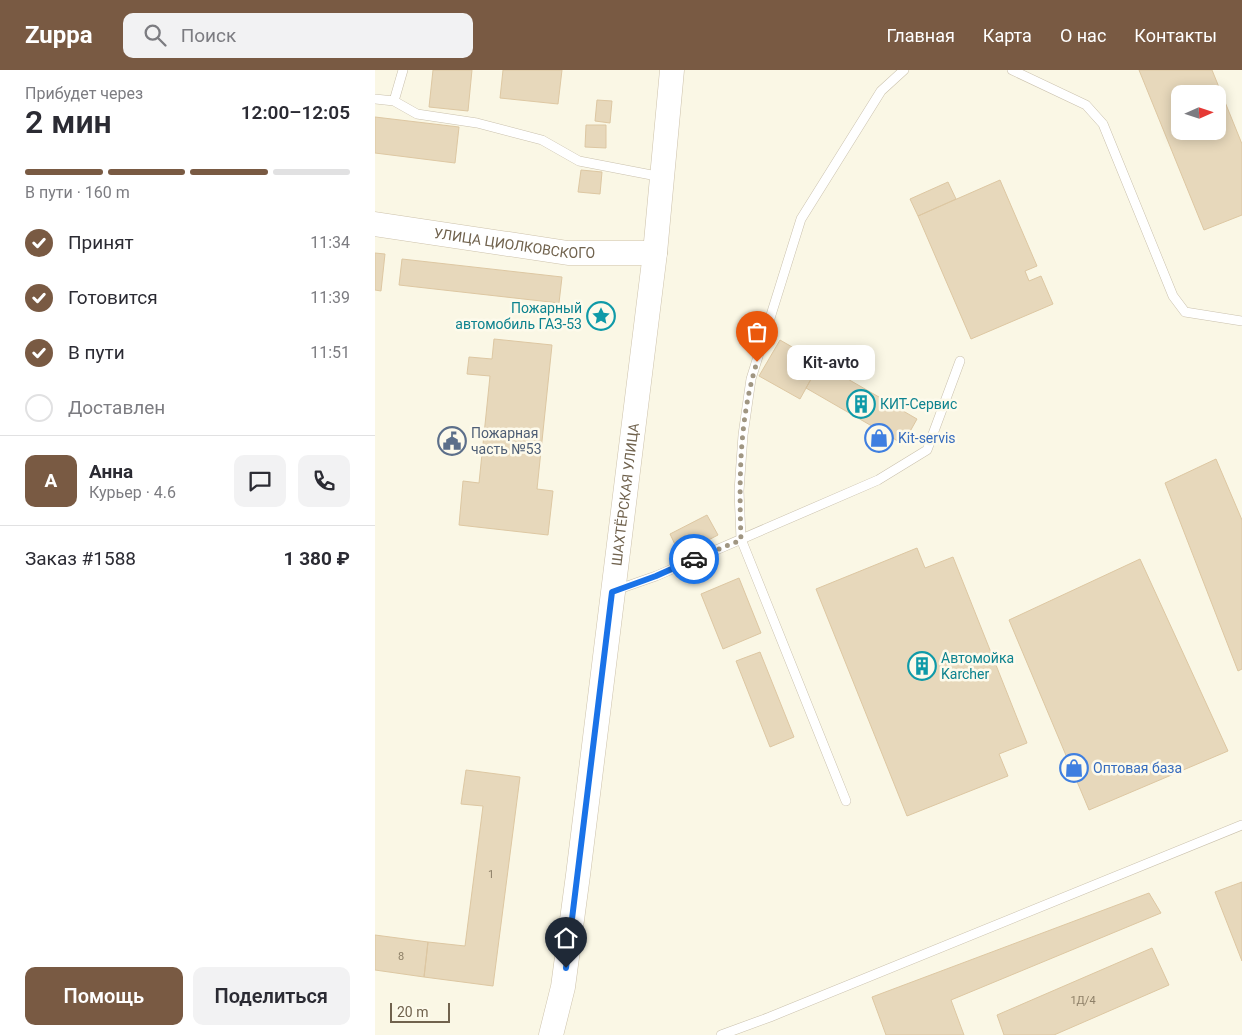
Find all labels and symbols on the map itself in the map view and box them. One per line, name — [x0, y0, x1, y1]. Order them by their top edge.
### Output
north arrow — [1171, 85, 1226, 140]
street label: УЛИЦА ЦИОЛКОВСКОГО — [433, 225, 595, 261]
place label: Пожарный автомобиль ГАЗ-53 — [455, 300, 582, 332]
place icon: Пожарный автомобиль ГАЗ-53 — [586, 301, 616, 331]
pin — [736, 311, 778, 362]
callout: Kit-avto — [787, 344, 875, 380]
building icon: КИТ-Сервис — [846, 389, 876, 419]
place label: КИТ-Сервис — [880, 396, 957, 412]
street label: ШАХТЁРСКАЯ УЛИЦА — [608, 422, 642, 567]
shop icon: Kit-servis — [864, 423, 894, 453]
place label: Пожарная часть №53 — [471, 425, 542, 457]
public building icon: Пожарная часть №53 — [437, 426, 467, 456]
place label: Kit-servis — [898, 430, 956, 446]
courier — [669, 534, 719, 584]
place label: Автомойка Karcher — [941, 650, 1014, 682]
building icon: Автомойка Karcher — [907, 651, 937, 681]
shop icon: Оптовая база — [1059, 753, 1089, 783]
place label: Оптовая база — [1093, 760, 1182, 776]
house number: 1 — [488, 868, 494, 881]
pin — [545, 917, 587, 968]
house number: 8 — [398, 950, 404, 963]
house number: 1Д/4 — [1070, 994, 1096, 1007]
scale bar — [390, 1000, 450, 1023]

